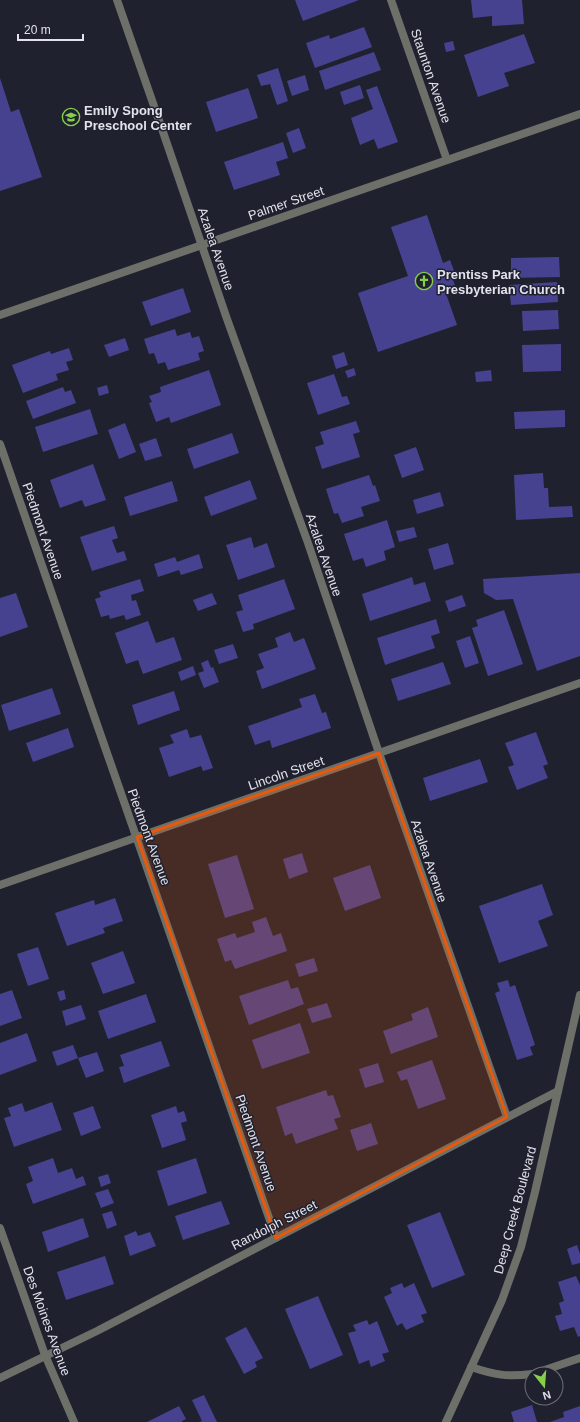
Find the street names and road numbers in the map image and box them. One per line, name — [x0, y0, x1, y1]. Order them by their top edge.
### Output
street label: Staunton Avenue — [408, 27, 454, 125]
street label: Palmer Street — [246, 183, 326, 223]
street label: Azalea Avenue — [195, 206, 237, 292]
street label: Piedmont Avenue — [19, 480, 67, 582]
street label: Azalea Avenue — [303, 512, 345, 598]
street label: Lincoln Street — [246, 753, 326, 793]
street label: Piedmont Avenue — [125, 787, 173, 887]
street label: Azalea Avenue — [408, 818, 450, 904]
street label: Piedmont Avenue — [232, 1092, 280, 1194]
street label: Deep Creek Boulevard — [491, 1145, 539, 1275]
street label: Randolph Street — [229, 1197, 320, 1253]
street label: Des Moines Avenue — [20, 1264, 74, 1378]

